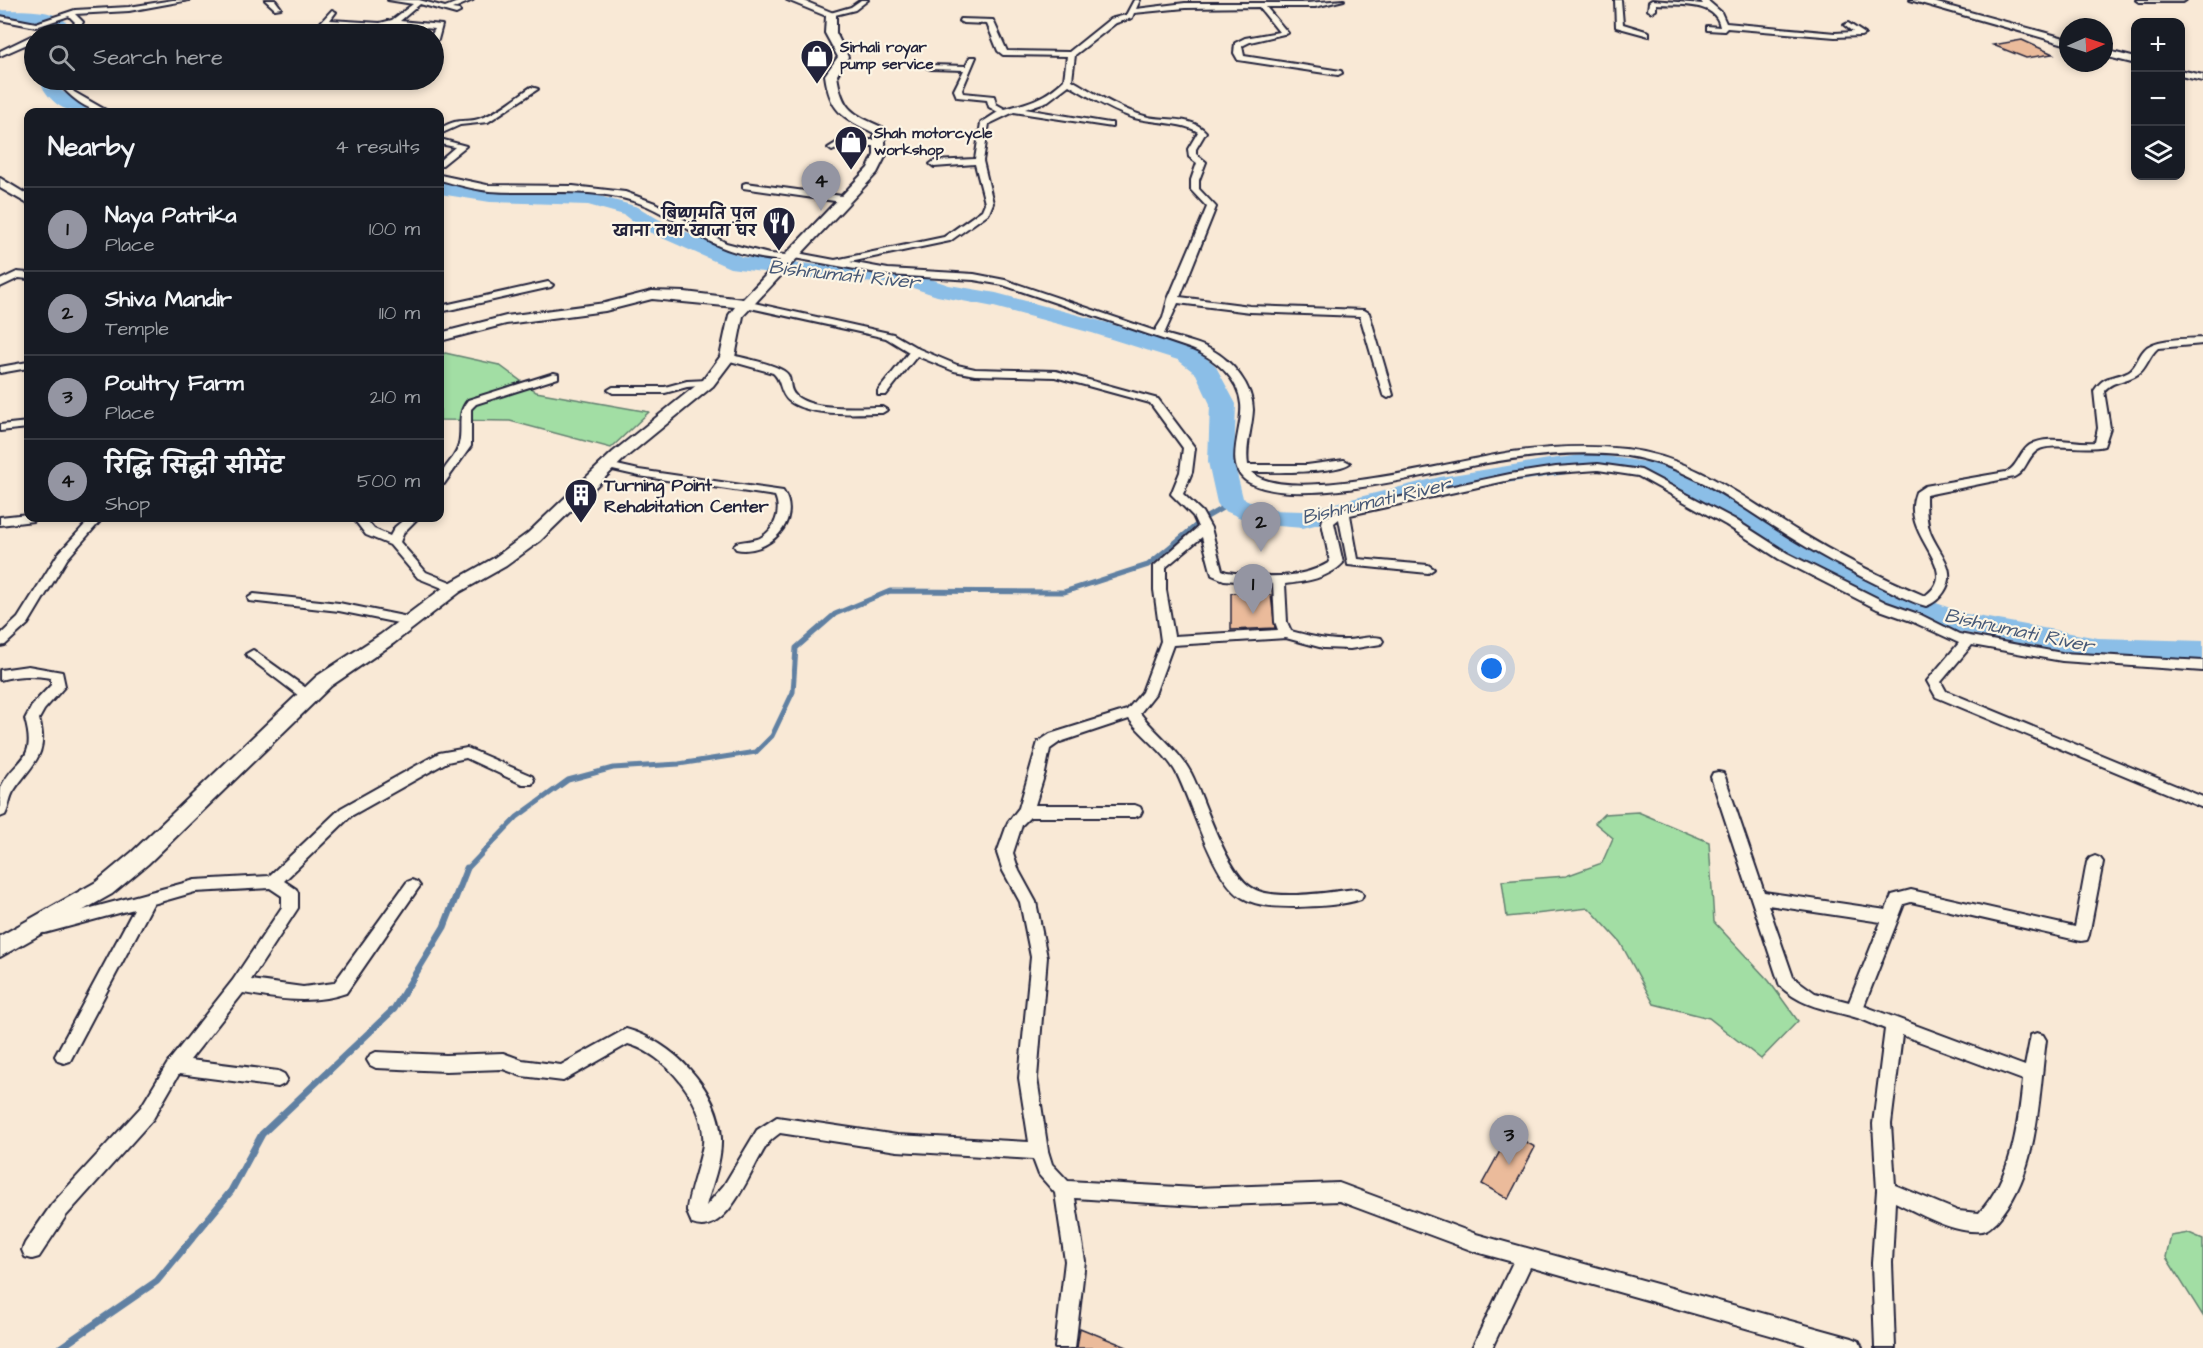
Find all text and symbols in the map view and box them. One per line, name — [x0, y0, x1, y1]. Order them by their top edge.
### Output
north arrow — [2059, 18, 2113, 72]
map controls — [2131, 18, 2185, 180]
button: + — [2131, 18, 2185, 72]
search box — [24, 24, 444, 90]
place label: Sirhali royar pump service — [839, 37, 934, 75]
shop icon: Sirhali royar pump service — [799, 38, 835, 85]
icon: search — [45, 41, 78, 74]
text: Search here — [93, 42, 223, 73]
button: − — [2131, 72, 2185, 126]
place label: Shah motorcycle workshop — [873, 123, 993, 161]
shop icon: Shah motorcycle workshop — [833, 124, 869, 171]
button: layers — [2131, 126, 2185, 180]
text: Nearby — [48, 129, 135, 165]
text: 4 results — [335, 133, 420, 161]
pin: 4 — [802, 162, 840, 211]
text: Naya Patrika — [105, 200, 236, 231]
place label: बिष्णुमति पुल खाना तथा खाजा घर — [611, 201, 758, 242]
restaurant icon: बिष्णुमति पुल खाना तथा खाजा घर — [761, 205, 797, 252]
text: 1 — [66, 215, 69, 243]
text: 100 m — [369, 215, 420, 243]
text: Place — [105, 231, 155, 259]
water label: Bishnumati River — [767, 253, 923, 297]
text: Shiva Mandir — [105, 284, 232, 315]
text: 2 — [62, 299, 73, 327]
text: 110 m — [379, 299, 420, 327]
text: Temple — [105, 315, 169, 343]
text: Poultry Farm — [105, 368, 244, 399]
text: 3 — [62, 383, 73, 411]
text: 210 m — [370, 383, 420, 411]
text: Place — [105, 399, 155, 427]
text: रिद्धि सिद्धी सीमेंट — [105, 451, 284, 482]
text: 4 — [61, 467, 74, 495]
text: 500 m — [357, 467, 420, 495]
water label: Bishnumati River — [1299, 470, 1455, 532]
place label: Turning Point Rehabitation Center — [603, 473, 769, 519]
building icon: Turning Point Rehabitation Center — [563, 477, 599, 524]
text: Shop — [105, 490, 150, 518]
pin: 2 — [1242, 502, 1280, 552]
pin: 1 — [1234, 564, 1272, 614]
water label: Bishnumati River — [1942, 602, 2098, 661]
your location — [1477, 654, 1506, 683]
pin: 3 — [1490, 1116, 1528, 1165]

